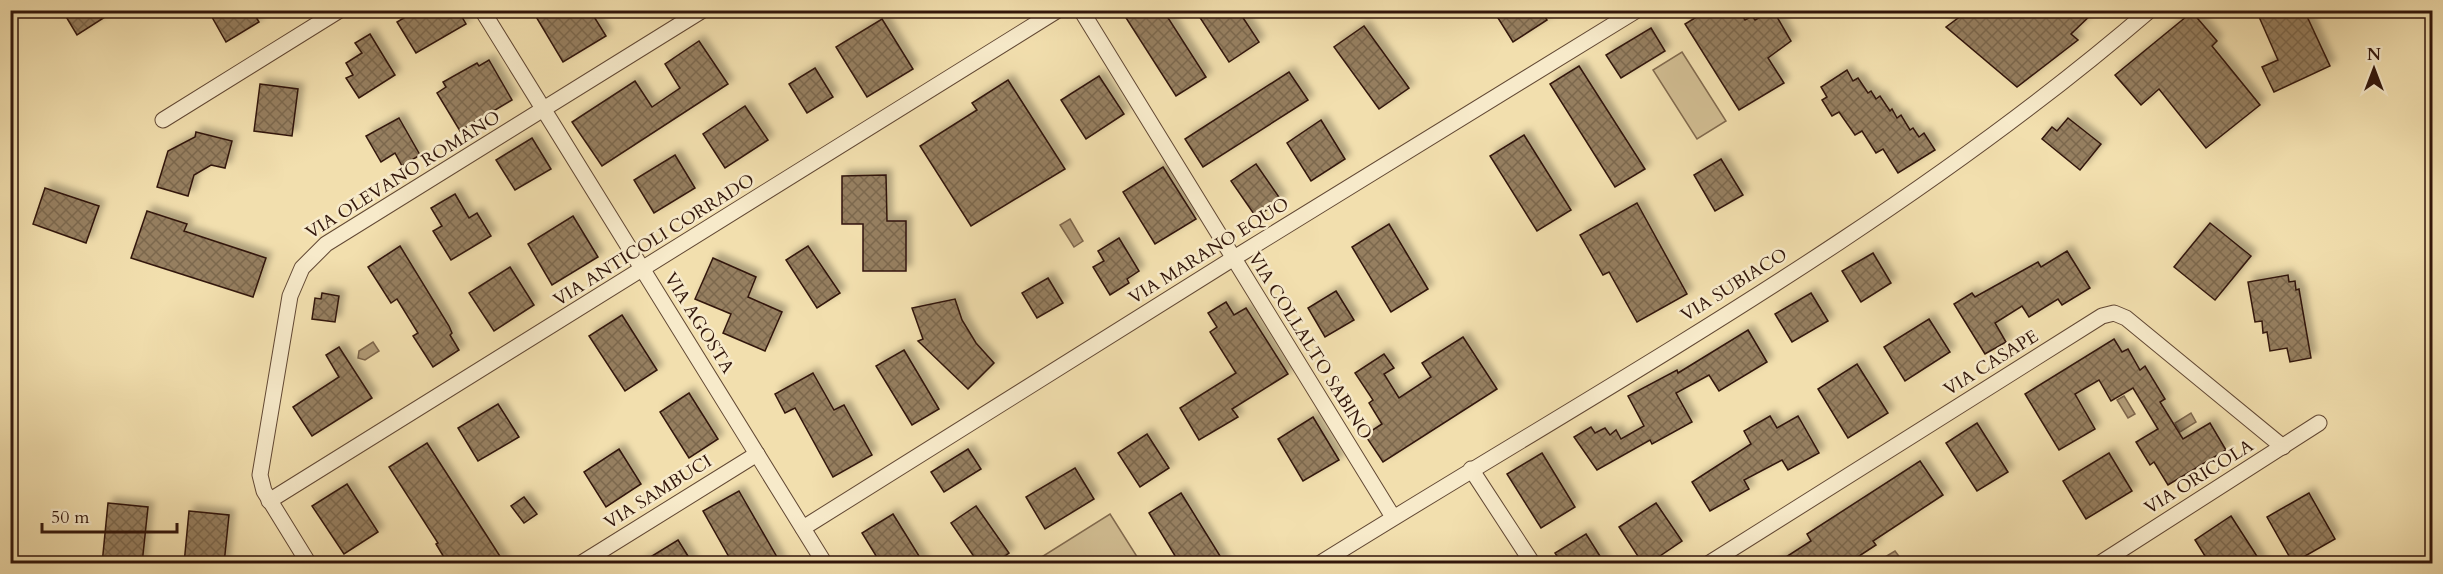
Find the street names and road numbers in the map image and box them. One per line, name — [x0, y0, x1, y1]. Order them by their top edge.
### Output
street label: VIA OLEVANO ROMANO — [301, 105, 505, 245]
street label: VIA ANTICOLI CORRADO — [549, 168, 759, 312]
street label: VIA MARANO EQUO — [1124, 191, 1294, 311]
street label: VIA SUBIACO — [1676, 242, 1792, 328]
street label: VIA COLLALTO SABINO — [1242, 248, 1378, 444]
street label: VIA AGOSTA — [658, 268, 740, 378]
street label: VIA CASAPE — [1939, 324, 2043, 402]
street label: VIA ORICOLA — [2140, 433, 2258, 521]
street label: VIA SAMBUCI — [599, 449, 717, 535]

